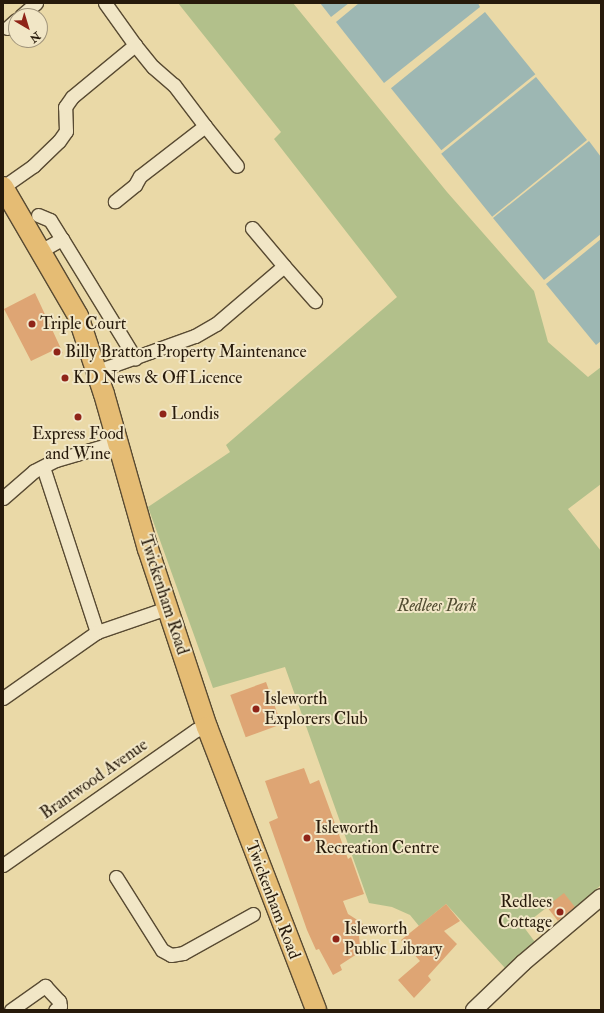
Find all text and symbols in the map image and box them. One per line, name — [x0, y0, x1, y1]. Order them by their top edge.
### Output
north arrow — [8, 8, 48, 48]
text: N — [27, 29, 43, 45]
place label: Triple Court — [40, 314, 126, 334]
marker: Triple Court — [27, 319, 37, 329]
place label: Billy Bratton Property Maintenance — [65, 342, 307, 362]
marker: Billy Bratton Property Maintenance — [52, 347, 62, 357]
place label: KD News & Off Licence — [73, 368, 242, 388]
marker: KD News & Off Licence — [60, 373, 70, 383]
place label: Londis — [171, 404, 219, 424]
marker: Londis — [158, 409, 168, 419]
marker: Express Food and Wine — [73, 412, 83, 422]
place label: Express Food and Wine — [32, 424, 124, 464]
street label: Twickenham Road — [135, 533, 193, 657]
park label: Redlees Park — [397, 596, 477, 616]
place label: Isleworth Explorers Club — [264, 689, 368, 729]
marker: Isleworth Explorers Club — [251, 704, 261, 714]
street label: Brantwood Avenue — [36, 734, 152, 824]
place label: Isleworth Recreation Centre — [315, 818, 439, 858]
marker: Isleworth Recreation Centre — [302, 833, 312, 843]
street label: Twickenham Road — [241, 838, 305, 962]
place label: Redlees Cottage — [498, 892, 552, 932]
marker: Redlees Cottage — [555, 907, 565, 917]
place label: Isleworth Public Library — [344, 919, 442, 959]
marker: Isleworth Public Library — [331, 934, 341, 944]

